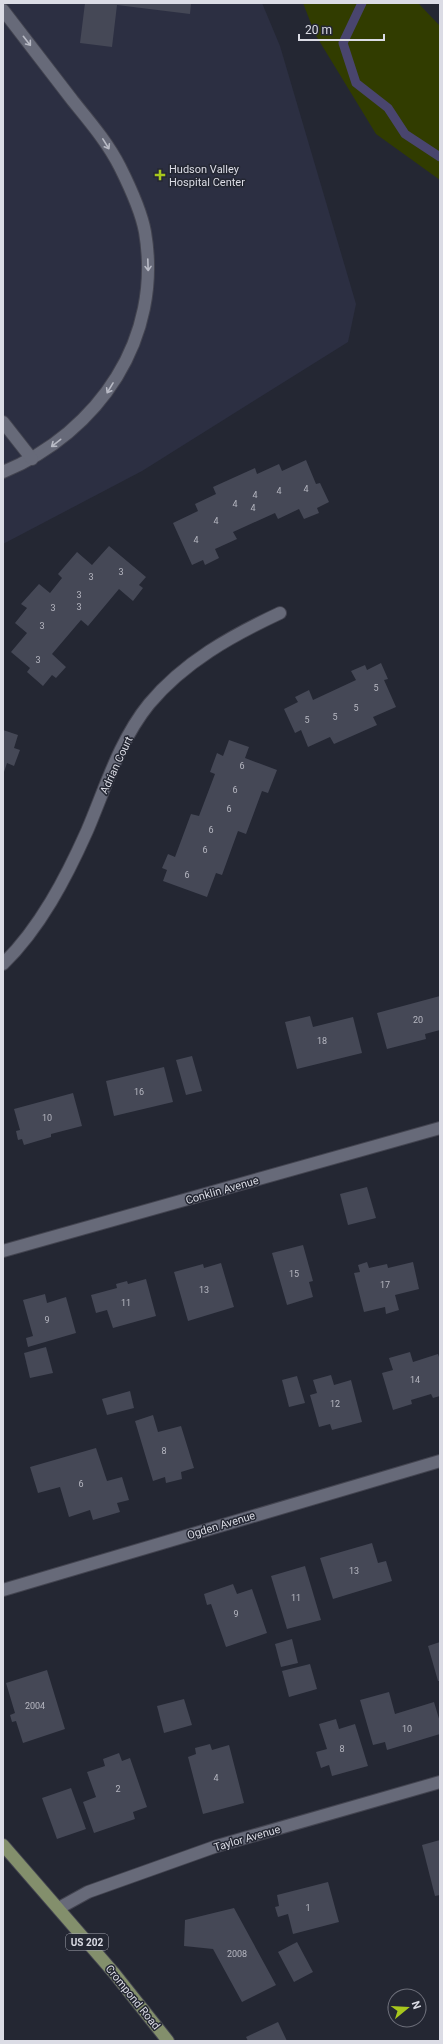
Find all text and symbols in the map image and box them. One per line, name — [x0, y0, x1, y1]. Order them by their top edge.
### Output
scale bar — [299, 16, 384, 42]
text: 20 m — [305, 23, 332, 37]
one-way arrow — [23, 36, 31, 47]
one-way arrow — [102, 138, 110, 150]
place label: Hudson Valley Hospital Center — [169, 163, 245, 189]
marker: Hudson Valley Hospital Center — [154, 169, 166, 181]
one-way arrow — [144, 258, 151, 271]
one-way arrow — [106, 382, 114, 394]
one-way arrow — [51, 438, 62, 447]
house number: 4 — [303, 484, 309, 494]
house number: 4 — [276, 486, 282, 496]
house number: 4 — [252, 490, 258, 500]
house number: 4 — [232, 499, 238, 509]
house number: 4 — [250, 503, 256, 513]
house number: 4 — [213, 516, 219, 526]
house number: 4 — [193, 535, 199, 545]
house number: 3 — [118, 567, 124, 577]
house number: 3 — [88, 572, 94, 582]
house number: 3 — [76, 590, 82, 600]
house number: 3 — [76, 602, 82, 612]
house number: 3 — [50, 603, 56, 613]
house number: 3 — [39, 621, 45, 631]
house number: 3 — [35, 655, 41, 665]
house number: 5 — [373, 683, 379, 693]
house number: 5 — [353, 703, 359, 713]
house number: 5 — [332, 712, 338, 722]
house number: 5 — [304, 715, 310, 725]
street label: Adrian Court — [98, 734, 136, 796]
house number: 6 — [239, 761, 245, 771]
house number: 6 — [232, 785, 238, 795]
house number: 6 — [226, 804, 232, 814]
house number: 6 — [208, 825, 214, 835]
house number: 6 — [202, 845, 208, 855]
house number: 6 — [184, 870, 190, 880]
house number: 20 — [413, 1015, 423, 1025]
house number: 18 — [317, 1036, 327, 1046]
house number: 16 — [134, 1087, 144, 1097]
house number: 10 — [42, 1113, 52, 1123]
street label: Conklin Avenue — [184, 1174, 260, 1207]
house number: 15 — [289, 1269, 299, 1279]
house number: 17 — [380, 1280, 390, 1290]
house number: 13 — [199, 1285, 209, 1295]
house number: 11 — [121, 1298, 131, 1308]
house number: 9 — [44, 1315, 50, 1325]
house number: 14 — [410, 1375, 420, 1385]
house number: 12 — [330, 1399, 340, 1409]
house number: 8 — [161, 1446, 167, 1456]
house number: 6 — [78, 1479, 84, 1489]
street label: Ogden Avenue — [186, 1509, 257, 1542]
house number: 13 — [349, 1566, 359, 1576]
house number: 11 — [291, 1593, 301, 1603]
house number: 9 — [233, 1609, 239, 1619]
house number: 2004 — [25, 1701, 45, 1711]
house number: 10 — [402, 1724, 412, 1734]
house number: 8 — [339, 1744, 345, 1754]
house number: 4 — [213, 1773, 219, 1783]
house number: 2 — [115, 1784, 121, 1794]
street label: Taylor Avenue — [212, 1823, 282, 1854]
house number: 1 — [305, 1903, 311, 1913]
road number: US 202 — [66, 1934, 108, 1950]
house number: 2008 — [227, 1949, 247, 1959]
street label: Crompond Road — [103, 1962, 163, 2032]
north arrow — [387, 1988, 427, 2028]
text: N — [409, 1999, 423, 2011]

